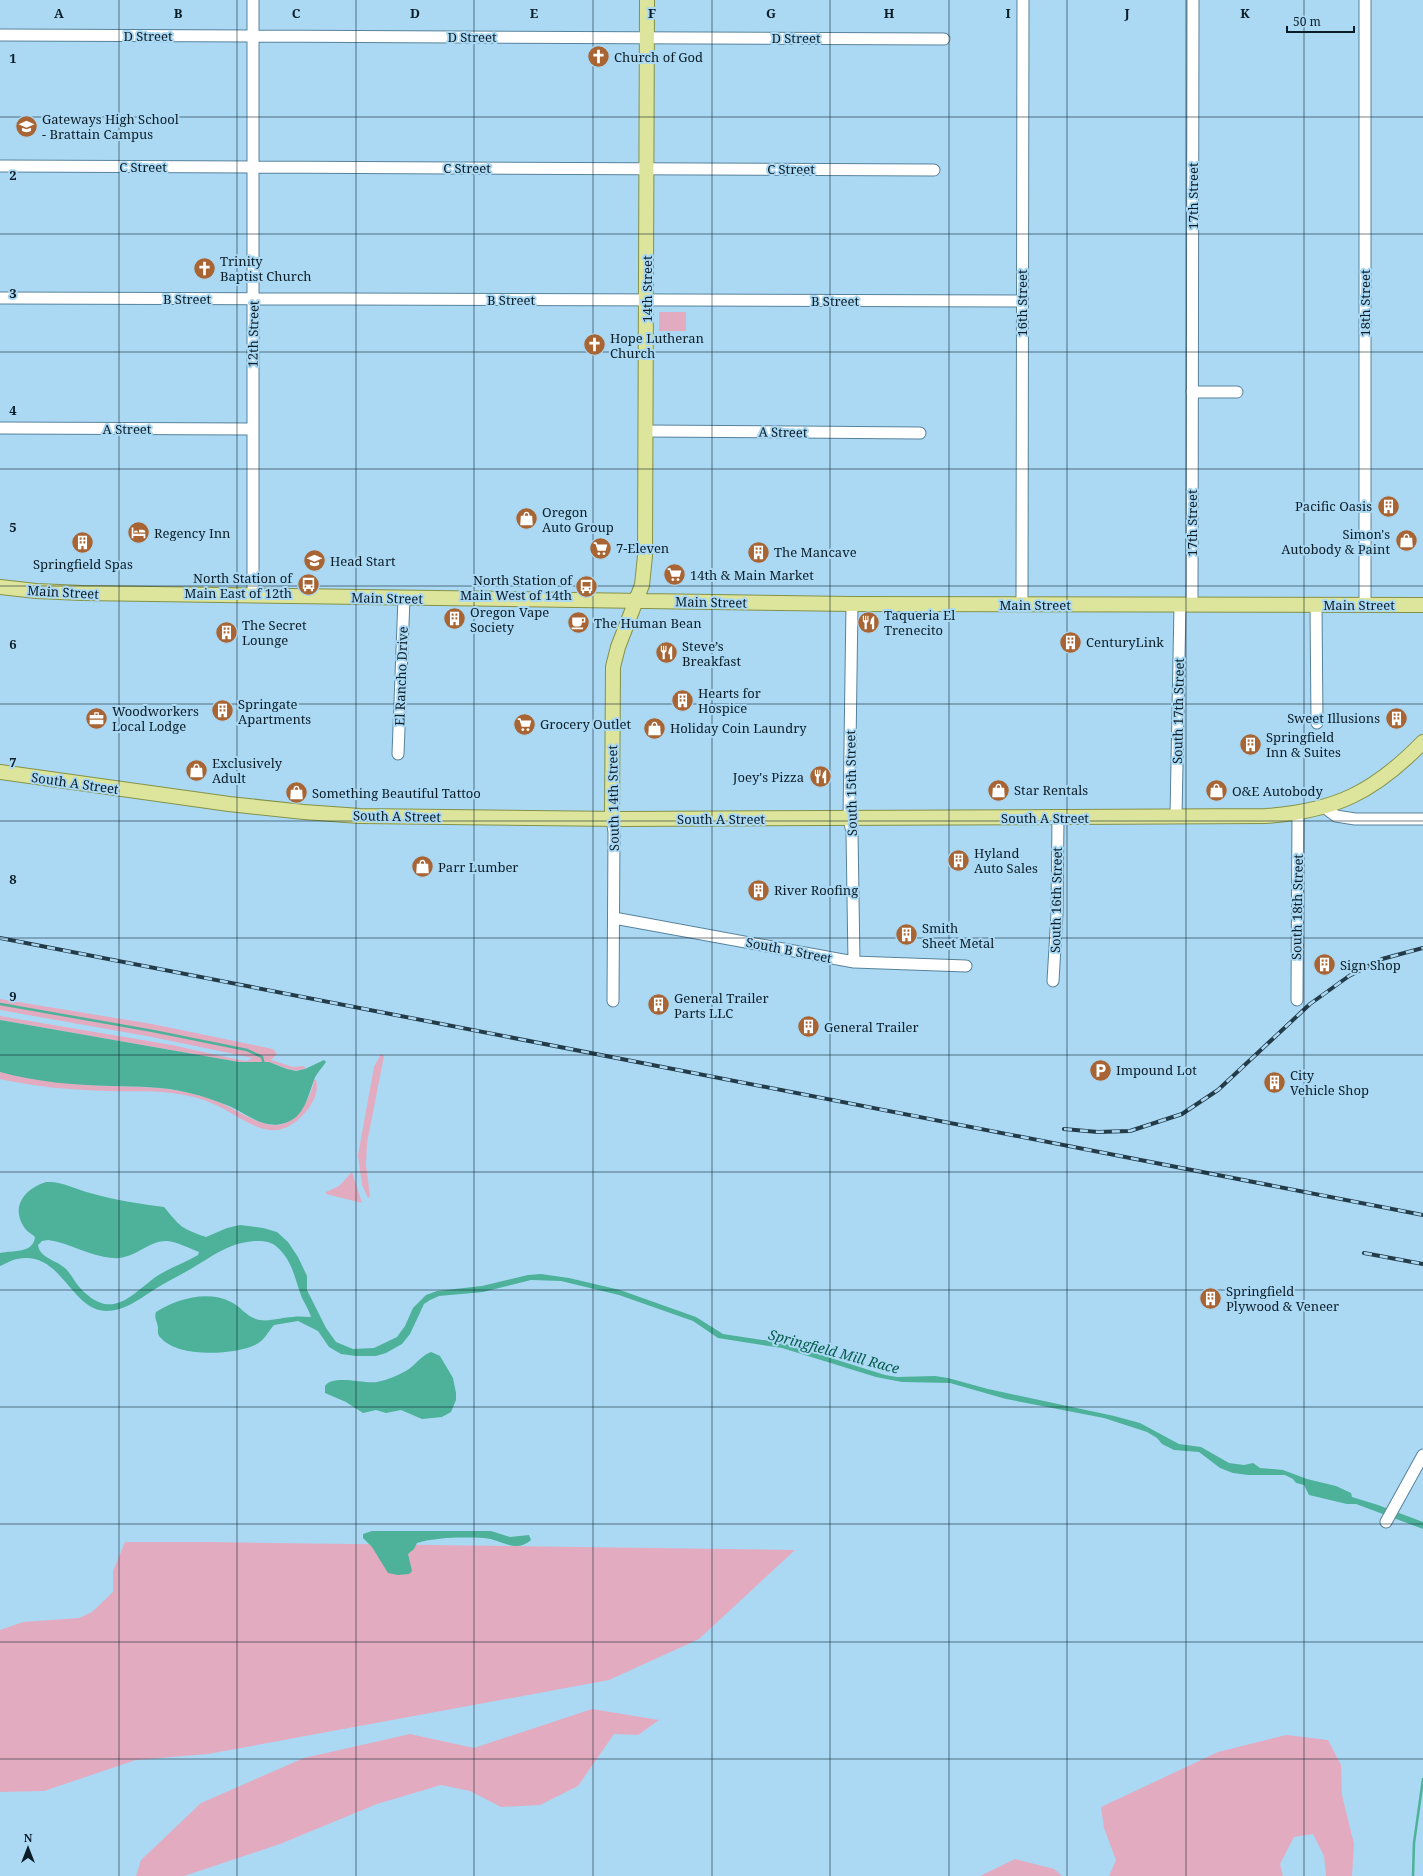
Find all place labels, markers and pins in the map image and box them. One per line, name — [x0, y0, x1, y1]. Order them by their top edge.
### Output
church icon: Church of God — [585, 44, 611, 70]
place label: Church of God — [614, 48, 703, 66]
place label: Gateways High School - Brattain Campus — [42, 110, 179, 143]
school or university icon: Gateways High School - Brattain Campus — [14, 113, 40, 139]
place label: Trinity Baptist Church — [220, 252, 312, 285]
church icon: Trinity Baptist Church — [191, 255, 217, 281]
place label: Hope Lutheran Church — [610, 329, 704, 362]
church icon: Hope Lutheran Church — [582, 332, 608, 358]
building icon: Pacific Oasis — [1375, 493, 1401, 519]
place label: Pacific Oasis — [1295, 497, 1372, 515]
place label: Oregon Auto Group — [542, 503, 614, 536]
shop icon: Oregon Auto Group — [513, 506, 539, 532]
hotel icon: Regency Inn — [126, 520, 152, 546]
place label: Regency Inn — [154, 524, 231, 542]
place label: Simon's Autobody & Paint — [1281, 525, 1390, 558]
shop icon: Simon's Autobody & Paint — [1393, 528, 1419, 554]
building icon: Springfield Spas — [70, 529, 96, 555]
supermarket icon: 7-Eleven — [587, 535, 613, 561]
place label: 7-Eleven — [616, 539, 670, 557]
building icon: The Mancave — [745, 539, 771, 565]
place label: The Mancave — [774, 543, 857, 561]
school or university icon: Head Start — [302, 548, 328, 574]
place label: Head Start — [330, 552, 396, 570]
place label: Springfield Spas — [33, 555, 133, 573]
supermarket icon: 14th & Main Market — [661, 562, 687, 588]
place label: 14th & Main Market — [690, 566, 814, 584]
place label: North Station of Main East of 12th — [184, 569, 293, 602]
place label: North Station of Main West of 14th — [460, 571, 573, 604]
bus stop icon: North Station of Main East of 12th — [295, 572, 321, 598]
bus stop icon: North Station of Main West of 14th — [574, 574, 600, 600]
place label: Oregon Vape Society — [470, 603, 549, 636]
building icon: Oregon Vape Society — [441, 606, 467, 632]
place label: Taqueria El Trenecito — [884, 606, 955, 639]
restaurant icon: Taqueria El Trenecito — [855, 609, 881, 635]
cafe icon: The Human Bean — [565, 610, 591, 636]
place label: The Human Bean — [594, 614, 702, 632]
place label: The Secret Lounge — [242, 616, 307, 649]
building icon: The Secret Lounge — [213, 619, 239, 645]
building icon: CenturyLink — [1057, 629, 1083, 655]
place label: CenturyLink — [1086, 633, 1164, 651]
place label: Steve’s Breakfast — [682, 637, 741, 670]
restaurant icon: Steve’s Breakfast — [653, 640, 679, 666]
place label: Hearts for Hospice — [698, 684, 761, 717]
building icon: Hearts for Hospice — [670, 687, 696, 713]
place label: Springate Apartments — [238, 695, 311, 728]
building icon: Springate Apartments — [209, 698, 235, 724]
place label: Woodworkers Local Lodge — [112, 702, 199, 735]
office icon: Woodworkers Local Lodge — [83, 705, 109, 731]
building icon: Sweet Illusions — [1383, 705, 1409, 731]
place label: Sweet Illusions — [1287, 709, 1380, 727]
supermarket icon: Grocery Outlet — [511, 711, 537, 737]
place label: Grocery Outlet — [540, 715, 632, 733]
shop icon: Holiday Coin Laundry — [642, 715, 668, 741]
place label: Holiday Coin Laundry — [670, 719, 807, 737]
place label: Springfield Inn & Suites — [1266, 728, 1341, 761]
building icon: Springfield Inn & Suites — [1237, 731, 1263, 757]
place label: Exclusively Adult — [212, 754, 283, 787]
shop icon: Exclusively Adult — [183, 757, 209, 783]
restaurant icon: Joey's Pizza — [807, 764, 833, 790]
place label: Joey's Pizza — [732, 768, 804, 786]
shop icon: Star Rentals — [986, 777, 1012, 803]
shop icon: O&E Autobody — [1204, 778, 1230, 804]
shop icon: Something Beautiful Tattoo — [284, 780, 310, 806]
place label: Star Rentals — [1014, 781, 1088, 799]
place label: O&E Autobody — [1232, 782, 1323, 800]
place label: Something Beautiful Tattoo — [312, 784, 481, 802]
place label: Hyland Auto Sales — [974, 844, 1038, 877]
building icon: Hyland Auto Sales — [946, 847, 972, 873]
shop icon: Parr Lumber — [409, 854, 435, 880]
place label: Parr Lumber — [438, 858, 519, 876]
building icon: River Roofing — [746, 877, 772, 903]
place label: River Roofing — [774, 881, 858, 899]
place label: Smith Sheet Metal — [922, 919, 994, 952]
building icon: Smith Sheet Metal — [894, 922, 920, 948]
building icon: Sign Shop — [1312, 952, 1338, 978]
place label: Sign Shop — [1340, 956, 1401, 974]
place label: General Trailer Parts LLC — [674, 989, 769, 1022]
building icon: General Trailer Parts LLC — [645, 992, 671, 1018]
building icon: General Trailer — [796, 1014, 822, 1040]
place label: General Trailer — [824, 1018, 919, 1036]
parking icon: Impound Lot — [1087, 1057, 1113, 1083]
place label: Impound Lot — [1116, 1061, 1197, 1079]
place label: City Vehicle Shop — [1290, 1066, 1369, 1099]
building icon: City Vehicle Shop — [1261, 1069, 1287, 1095]
place label: Springfield Plywood & Veneer — [1226, 1282, 1339, 1315]
building icon: Springfield Plywood & Veneer — [1197, 1285, 1223, 1311]

